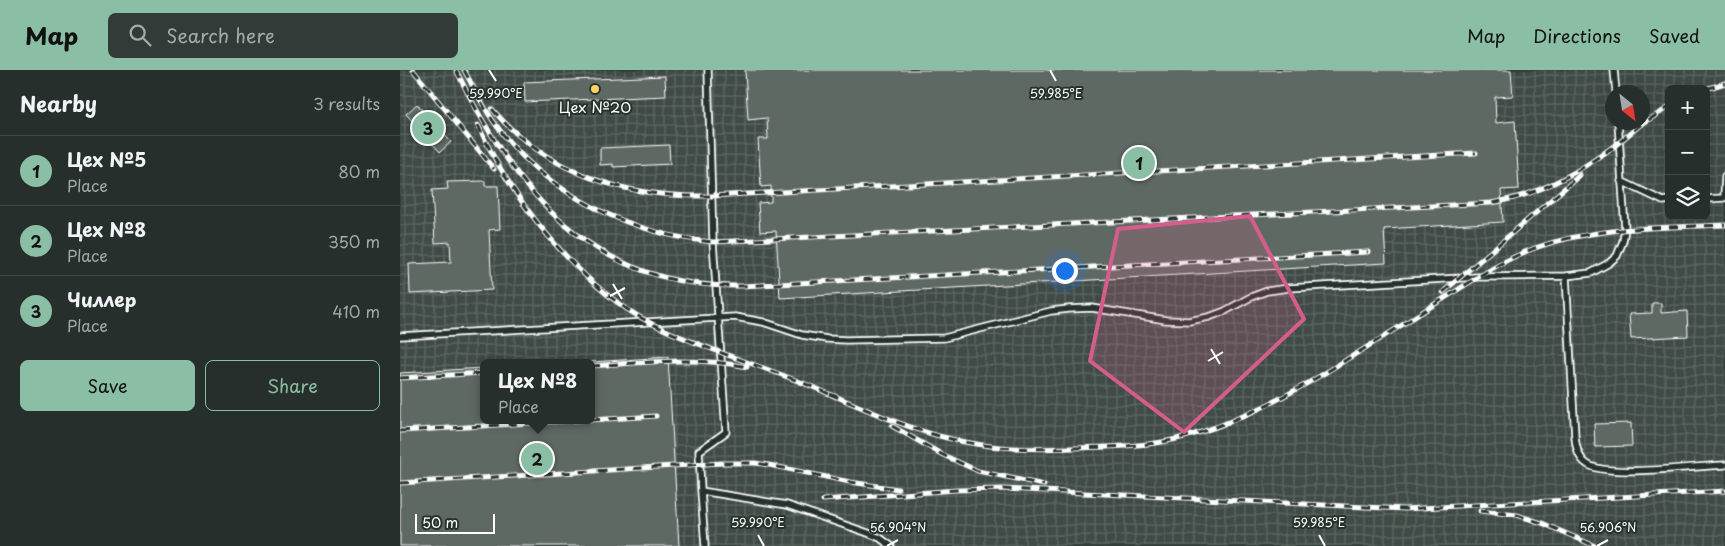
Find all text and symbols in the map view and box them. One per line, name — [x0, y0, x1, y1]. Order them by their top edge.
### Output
search box — [108, 13, 458, 58]
text: Map — [25, 17, 78, 53]
icon: search — [126, 21, 154, 49]
text: Search here — [166, 21, 275, 49]
text: Map — [1467, 22, 1505, 49]
text: Directions — [1533, 22, 1621, 49]
text: Saved — [1649, 22, 1700, 49]
marker: Цех №20 — [589, 83, 601, 95]
text: 59.990°E — [469, 84, 523, 102]
text: 59.985°E — [1030, 84, 1082, 102]
north arrow — [1605, 85, 1650, 130]
map controls — [1665, 85, 1710, 220]
button: + — [1665, 85, 1710, 130]
text: Nearby — [20, 87, 97, 119]
text: 3 results — [313, 91, 380, 115]
place label: Цех №20 — [559, 95, 631, 118]
pin: 3 — [412, 109, 444, 147]
button: − — [1665, 130, 1710, 175]
pin: 1 — [1123, 144, 1155, 182]
text: Цех №5 — [67, 145, 146, 173]
text: 1 — [32, 159, 40, 183]
text: 80 m — [338, 159, 380, 183]
text: Place — [67, 173, 108, 197]
button: layers — [1665, 175, 1710, 220]
text: Цех №8 — [67, 215, 146, 243]
text: 2 — [30, 229, 42, 253]
text: 350 m — [328, 229, 380, 253]
text: Place — [67, 243, 108, 267]
your location — [1052, 258, 1078, 284]
text: Чиллер — [67, 285, 136, 313]
text: 3 — [31, 299, 41, 323]
text: 410 m — [332, 299, 380, 323]
text: Place — [67, 313, 108, 337]
popup — [480, 359, 595, 424]
button: Save — [20, 360, 195, 411]
button: Share — [205, 360, 380, 411]
text: Цех №8 — [498, 366, 577, 394]
text: Place — [498, 394, 539, 418]
pin: 2 — [521, 440, 553, 478]
scale bar — [415, 511, 495, 534]
text: 50 m — [422, 512, 458, 533]
text: 59.990°E — [731, 513, 785, 531]
text: 59.985°E — [1293, 513, 1345, 531]
text: 56.904°N — [870, 518, 926, 536]
text: 56.906°N — [1580, 518, 1636, 536]

